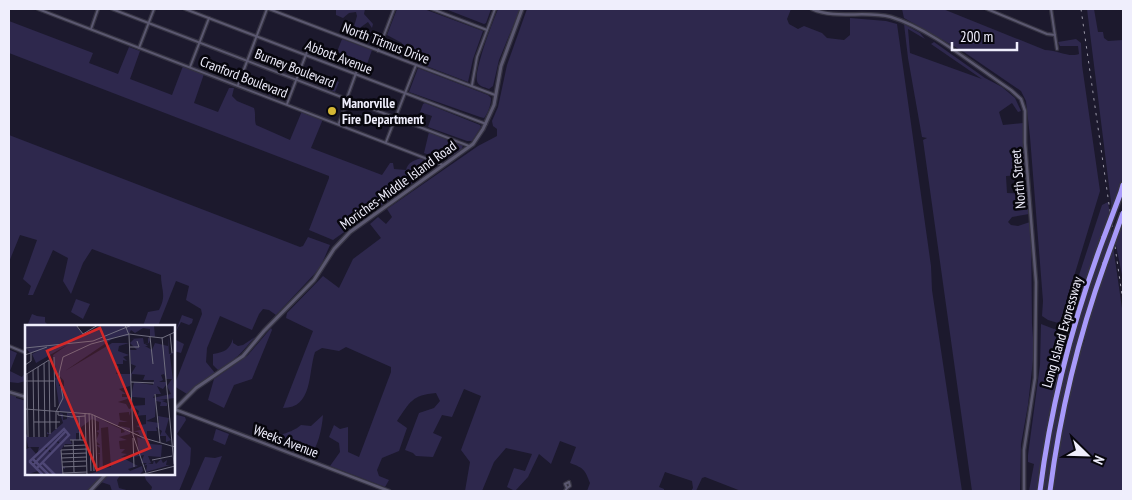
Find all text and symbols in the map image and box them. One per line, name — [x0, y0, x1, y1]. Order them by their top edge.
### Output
street label: North Titmus Drive — [340, 18, 432, 68]
scale bar — [952, 20, 1017, 52]
text: 200 m — [960, 27, 993, 46]
street label: Abbott Avenue — [303, 36, 375, 78]
street label: Burney Boulevard — [252, 44, 338, 92]
street label: Cranford Boulevard — [198, 52, 290, 102]
place label: Manorville Fire Department — [342, 94, 424, 128]
marker: Manorville Fire Department — [326, 105, 338, 117]
street label: Moriches-Middle Island Road — [336, 137, 460, 233]
street label: North Street — [1006, 148, 1030, 210]
street label: Long Island Expressway — [1038, 274, 1087, 390]
inset map — [25, 325, 175, 475]
street label: Weeks Avenue — [251, 420, 321, 462]
north arrow — [1062, 430, 1112, 480]
text: N — [1089, 453, 1109, 467]

